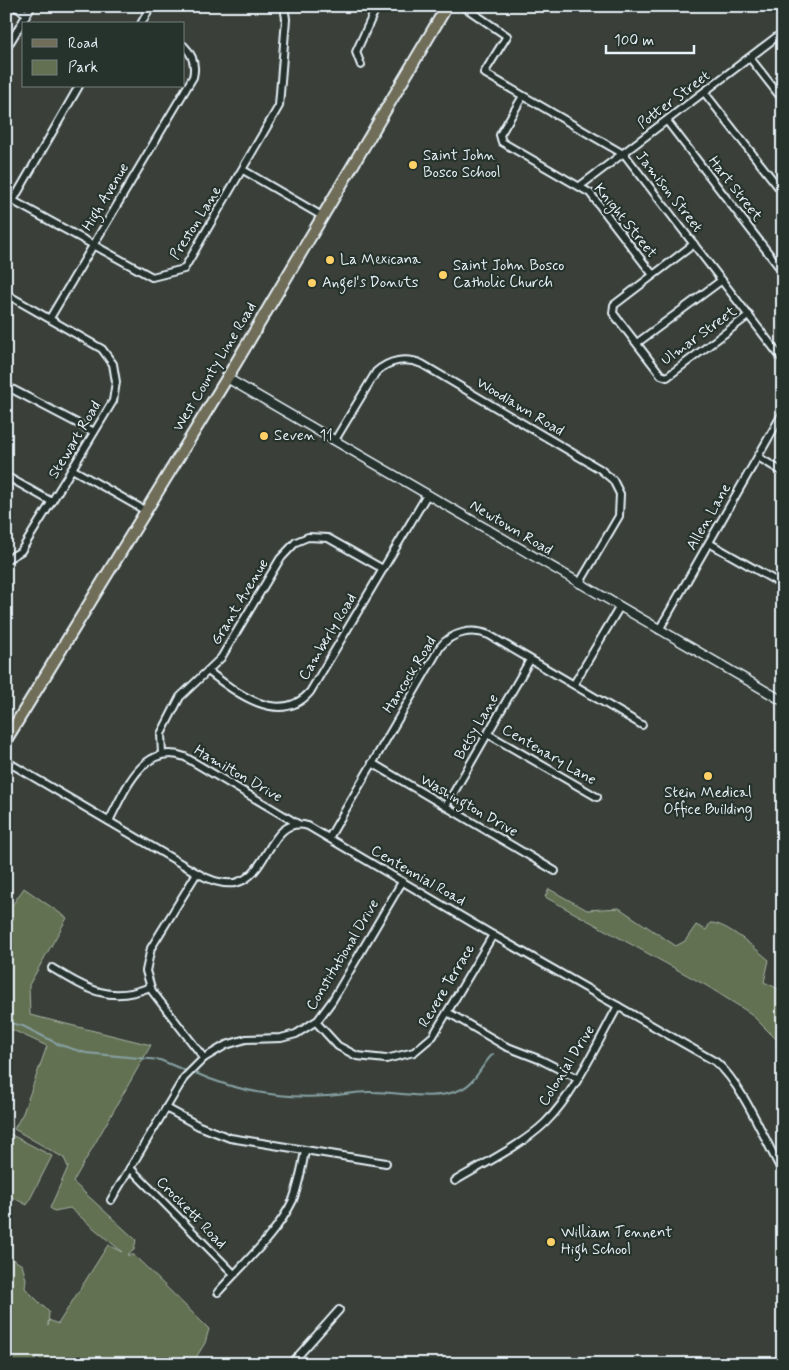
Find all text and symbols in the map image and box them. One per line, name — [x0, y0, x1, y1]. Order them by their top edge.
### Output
legend — [22, 22, 185, 88]
scale bar — [606, 22, 694, 54]
text: 100 m — [614, 31, 654, 51]
text: Road — [68, 34, 98, 54]
text: Park — [68, 58, 98, 78]
street label: Potter Street — [634, 66, 715, 134]
place label: Saint John Bosco School — [423, 146, 501, 183]
street label: Jamison Street — [631, 147, 707, 237]
street label: Hart Street — [703, 152, 767, 226]
street label: High Avenue — [78, 159, 135, 235]
marker: Saint John Bosco School — [407, 159, 419, 171]
street label: Knight Street — [588, 180, 661, 263]
street label: Preston Lane — [165, 182, 227, 264]
place label: La Mexicana — [340, 250, 422, 270]
marker: La Mexicana — [324, 254, 336, 266]
place label: Saint John Bosco Catholic Church — [453, 256, 564, 293]
marker: Saint John Bosco Catholic Church — [437, 269, 449, 281]
place label: Angel's Donuts — [322, 273, 419, 294]
marker: Angel's Donuts — [306, 277, 318, 289]
street label: West County Line Road — [168, 299, 262, 435]
street label: Ulmar Street — [657, 302, 741, 370]
street label: Woodlawn Road — [472, 373, 568, 441]
street label: Stewart Road — [44, 397, 106, 483]
place label: Seven 11 — [274, 426, 333, 446]
marker: Seven 11 — [258, 430, 270, 442]
street label: Allen Lane — [682, 480, 736, 554]
street label: Newtown Road — [466, 495, 556, 561]
street label: Grant Avenue — [206, 555, 274, 649]
street label: Camberly Road — [294, 590, 362, 684]
street label: Hancock Road — [378, 633, 442, 717]
street label: Betsy Lane — [450, 690, 504, 764]
street label: Centenary Lane — [498, 720, 600, 790]
street label: Hamilton Drive — [190, 741, 286, 807]
street label: Washington Drive — [416, 770, 522, 843]
marker: Stein Medical Office Building — [702, 770, 714, 782]
place label: Stein Medical Office Building — [664, 783, 752, 821]
street label: Centennial Road — [367, 841, 469, 911]
street label: Constitutional Drive — [302, 895, 384, 1014]
street label: Revere Terrace — [414, 941, 480, 1031]
street label: Colonial Drive — [534, 1022, 600, 1110]
street label: Crockett Road — [151, 1172, 231, 1254]
place label: William Tennent High School — [561, 1223, 672, 1261]
marker: William Tennent High School — [545, 1236, 557, 1248]

